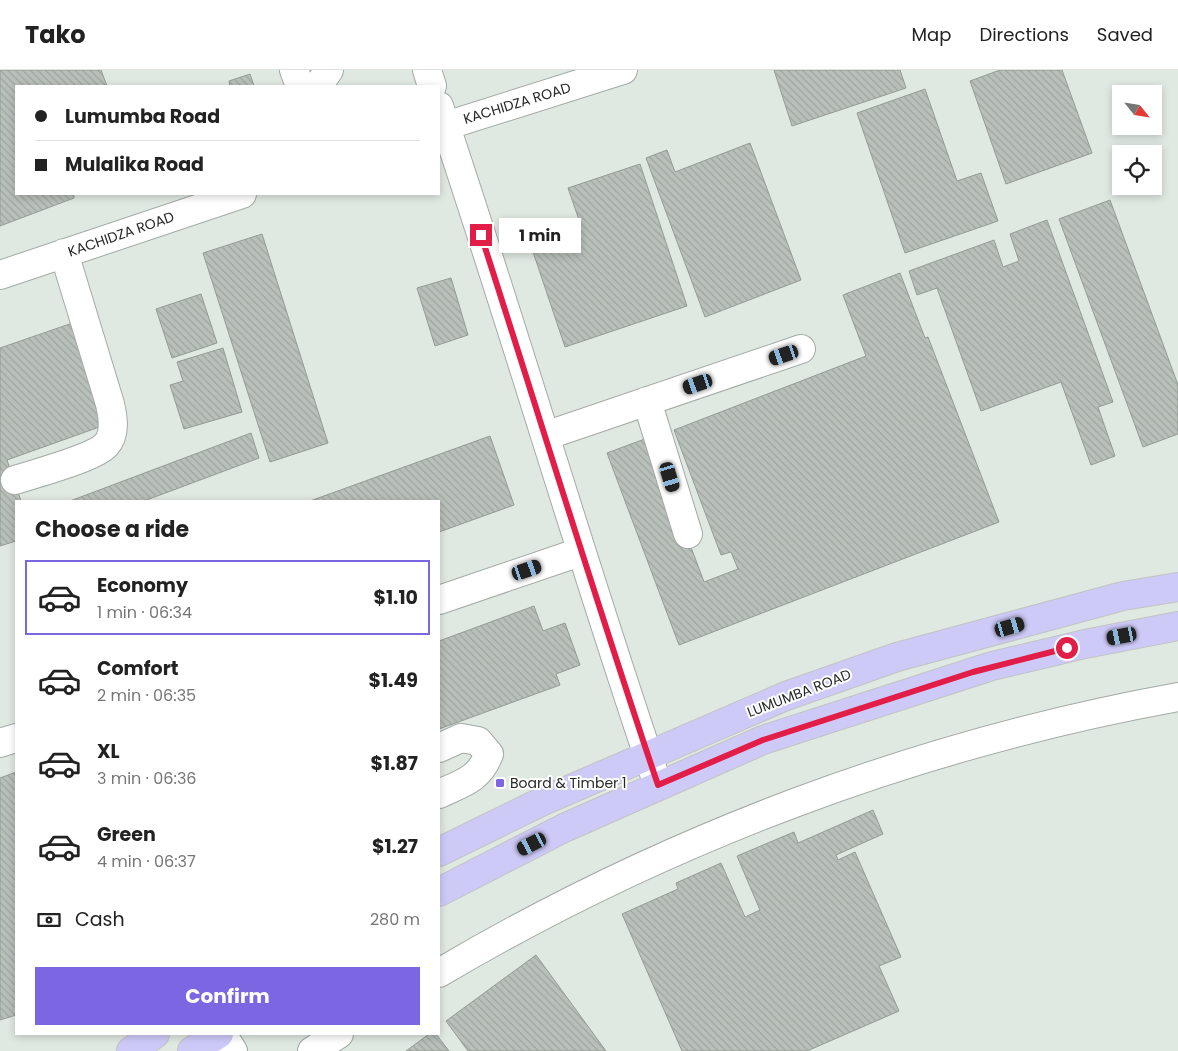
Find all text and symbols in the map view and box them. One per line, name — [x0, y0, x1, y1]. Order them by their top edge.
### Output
text: Tako — [25, 18, 86, 51]
text: Map — [912, 22, 951, 47]
text: Directions — [979, 22, 1069, 47]
text: Saved — [1097, 22, 1153, 47]
street label: KACHIDZA ROAD — [461, 77, 573, 129]
north arrow — [1112, 85, 1162, 135]
map controls — [1112, 85, 1162, 195]
text: Lumumba Road — [65, 103, 220, 130]
button: locate — [1112, 145, 1162, 195]
text: Mulalika Road — [65, 151, 204, 178]
street label: KACHIDZA ROAD — [65, 206, 177, 262]
callout: 1 min — [498, 218, 581, 252]
route end — [470, 224, 492, 246]
text: 1 min — [519, 224, 561, 247]
car — [767, 343, 800, 367]
car — [681, 372, 714, 396]
car — [658, 460, 681, 494]
text: Choose a ride — [35, 514, 189, 545]
car — [510, 558, 543, 582]
text: Economy — [97, 572, 188, 599]
icon: car — [37, 575, 82, 620]
text: $1.10 — [373, 584, 418, 611]
text: 1 min · 06:34 — [97, 601, 192, 624]
car — [993, 616, 1026, 638]
car — [1105, 626, 1138, 646]
route start — [1056, 637, 1078, 659]
text: Comfort — [97, 655, 179, 682]
icon: car — [37, 658, 82, 703]
street label: LUMUMBA ROAD — [744, 664, 854, 722]
text: $1.49 — [368, 667, 418, 694]
text: 2 min · 06:35 — [97, 684, 196, 707]
text: XL — [97, 738, 120, 765]
icon: car — [37, 741, 82, 786]
text: $1.87 — [371, 750, 418, 777]
text: 3 min · 06:36 — [97, 767, 197, 790]
place label: Board & Timber 1 — [510, 773, 627, 793]
marker: Board & Timber 1 — [494, 777, 506, 789]
text: Green — [97, 821, 156, 848]
icon: car — [37, 824, 82, 869]
car — [515, 831, 548, 857]
text: $1.27 — [372, 833, 418, 860]
text: 4 min · 06:37 — [97, 850, 196, 873]
icon: cash — [35, 906, 63, 934]
text: Cash — [75, 906, 125, 933]
text: 280 m — [370, 908, 420, 931]
button: Confirm — [35, 967, 420, 1025]

